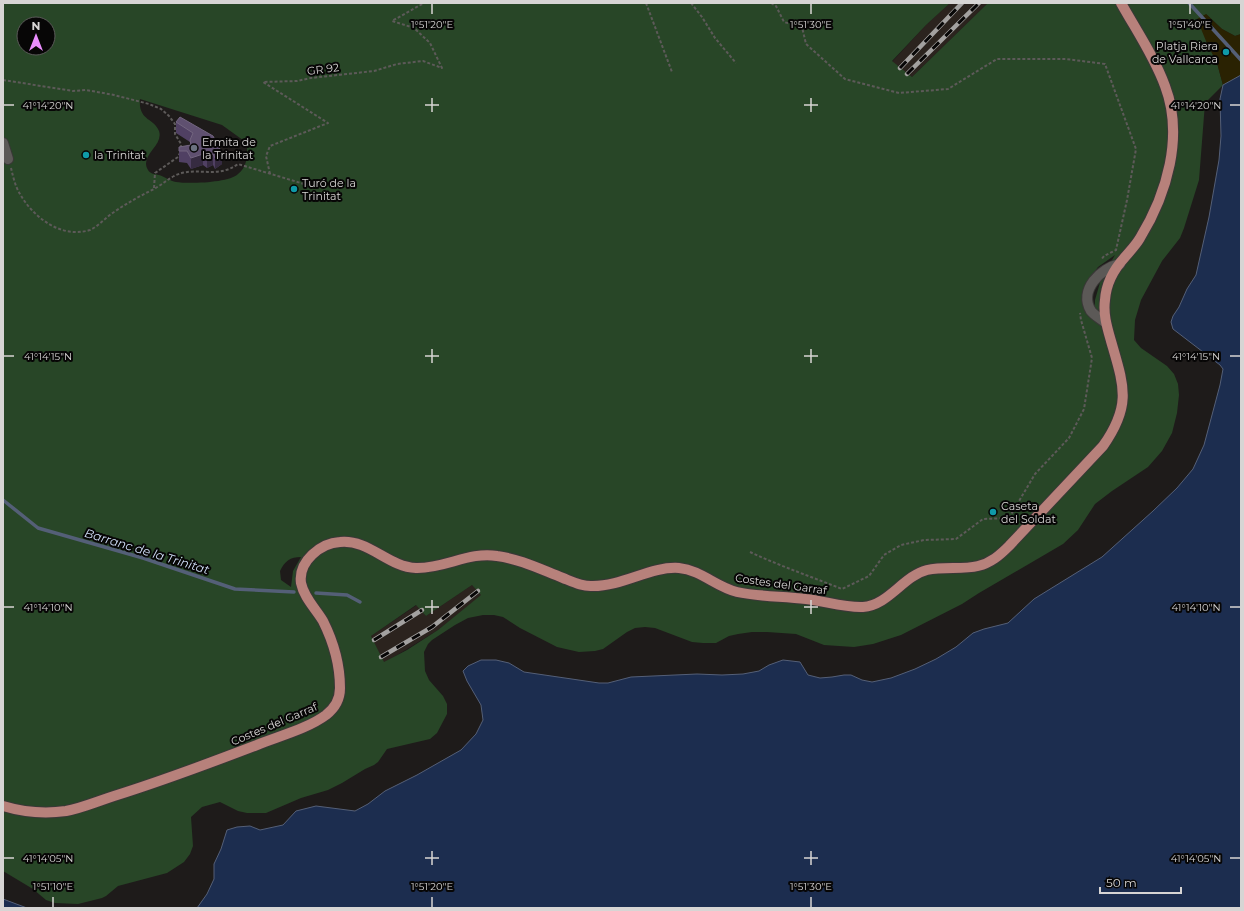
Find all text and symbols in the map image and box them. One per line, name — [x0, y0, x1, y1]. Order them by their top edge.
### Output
north arrow — [16, 16, 56, 56]
text: 1°51'20"E — [411, 18, 453, 31]
text: 1°51'30"E — [790, 18, 832, 31]
text: 1°51'40"E — [1169, 18, 1212, 31]
text: N — [32, 19, 40, 33]
place label: Platja Riera de Vallcarca — [1152, 39, 1218, 66]
marker: Platja Riera de Vallcarca — [1221, 47, 1231, 57]
street label: GR 92 — [306, 60, 340, 78]
text: 41°14'20"N — [23, 99, 74, 112]
text: 41°14'20"N — [1171, 99, 1222, 112]
place label: Ermita de la Trinitat — [202, 135, 256, 162]
marker: Ermita de la Trinitat — [189, 143, 199, 153]
place label: la Trinitat — [94, 148, 146, 162]
marker: la Trinitat — [81, 150, 91, 160]
place label: Turó de la Trinitat — [302, 176, 356, 203]
marker: Turó de la Trinitat — [289, 184, 299, 194]
text: 41°14'15"N — [24, 350, 72, 363]
text: 41°14'15"N — [1172, 350, 1220, 363]
place label: Caseta del Soldat — [1001, 499, 1057, 526]
marker: Caseta del Soldat — [988, 507, 998, 517]
water label: Barranc de la Trinitat — [83, 525, 211, 577]
street label: Costes del Garraf — [734, 571, 829, 598]
text: 41°14'10"N — [23, 601, 73, 614]
text: 41°14'10"N — [1171, 601, 1221, 614]
street label: Costes del Garraf — [229, 699, 320, 748]
text: 41°14'05"N — [23, 852, 73, 865]
text: 41°14'05"N — [1171, 852, 1221, 865]
scale bar — [1100, 869, 1181, 895]
text: 50 m — [1106, 875, 1137, 890]
text: 1°51'10"E — [33, 880, 73, 893]
text: 1°51'20"E — [411, 880, 453, 893]
text: 1°51'30"E — [790, 880, 832, 893]

